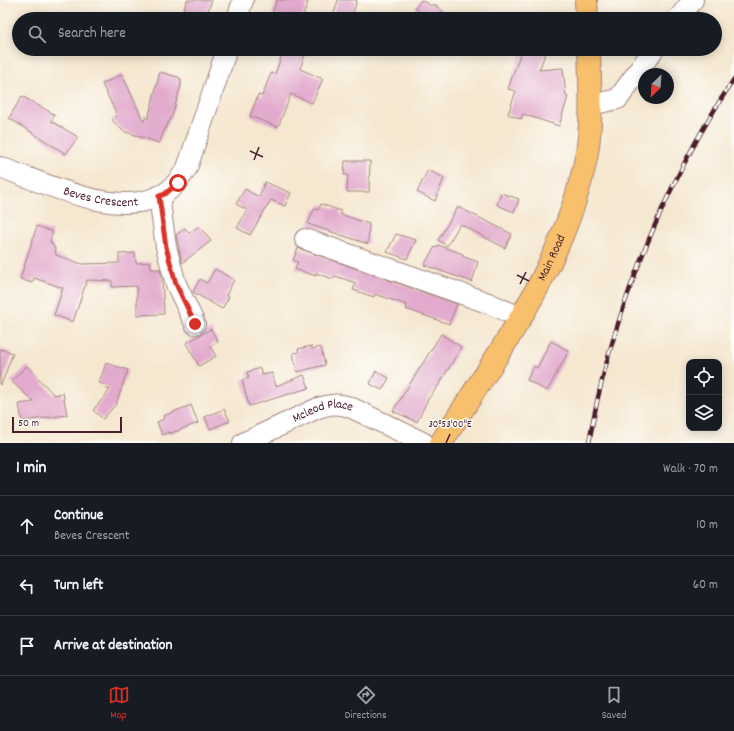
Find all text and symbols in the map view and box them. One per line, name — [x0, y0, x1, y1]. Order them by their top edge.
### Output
search box — [12, 12, 722, 56]
icon: search — [26, 23, 48, 45]
text: Search here — [58, 23, 126, 45]
north arrow — [638, 68, 674, 104]
route start — [169, 174, 187, 192]
street label: Beves Crescent — [61, 182, 139, 213]
street label: Main Road — [533, 232, 571, 285]
route end — [186, 315, 204, 333]
map controls — [686, 359, 722, 431]
button: locate — [686, 359, 722, 395]
street label: Mcleod Place — [289, 395, 356, 428]
button: layers — [686, 395, 722, 431]
scale bar — [12, 415, 122, 434]
text: 50 m — [18, 416, 39, 432]
text: 30°53'00"E — [428, 418, 472, 432]
text: 1 min — [16, 457, 46, 481]
text: Walk · 70 m — [663, 460, 718, 479]
text: Continue — [54, 505, 103, 527]
icon: ahead — [16, 515, 38, 537]
text: 10 m — [696, 516, 718, 535]
text: Beves Crescent — [54, 527, 130, 546]
icon: left — [16, 575, 38, 597]
text: Turn left — [54, 575, 103, 597]
text: 60 m — [693, 576, 718, 595]
icon: arrive — [16, 635, 38, 657]
text: Arrive at destination — [54, 635, 172, 657]
tab: Map — [108, 684, 130, 724]
tab: Directions — [345, 684, 387, 724]
tab: Saved — [602, 684, 626, 724]

